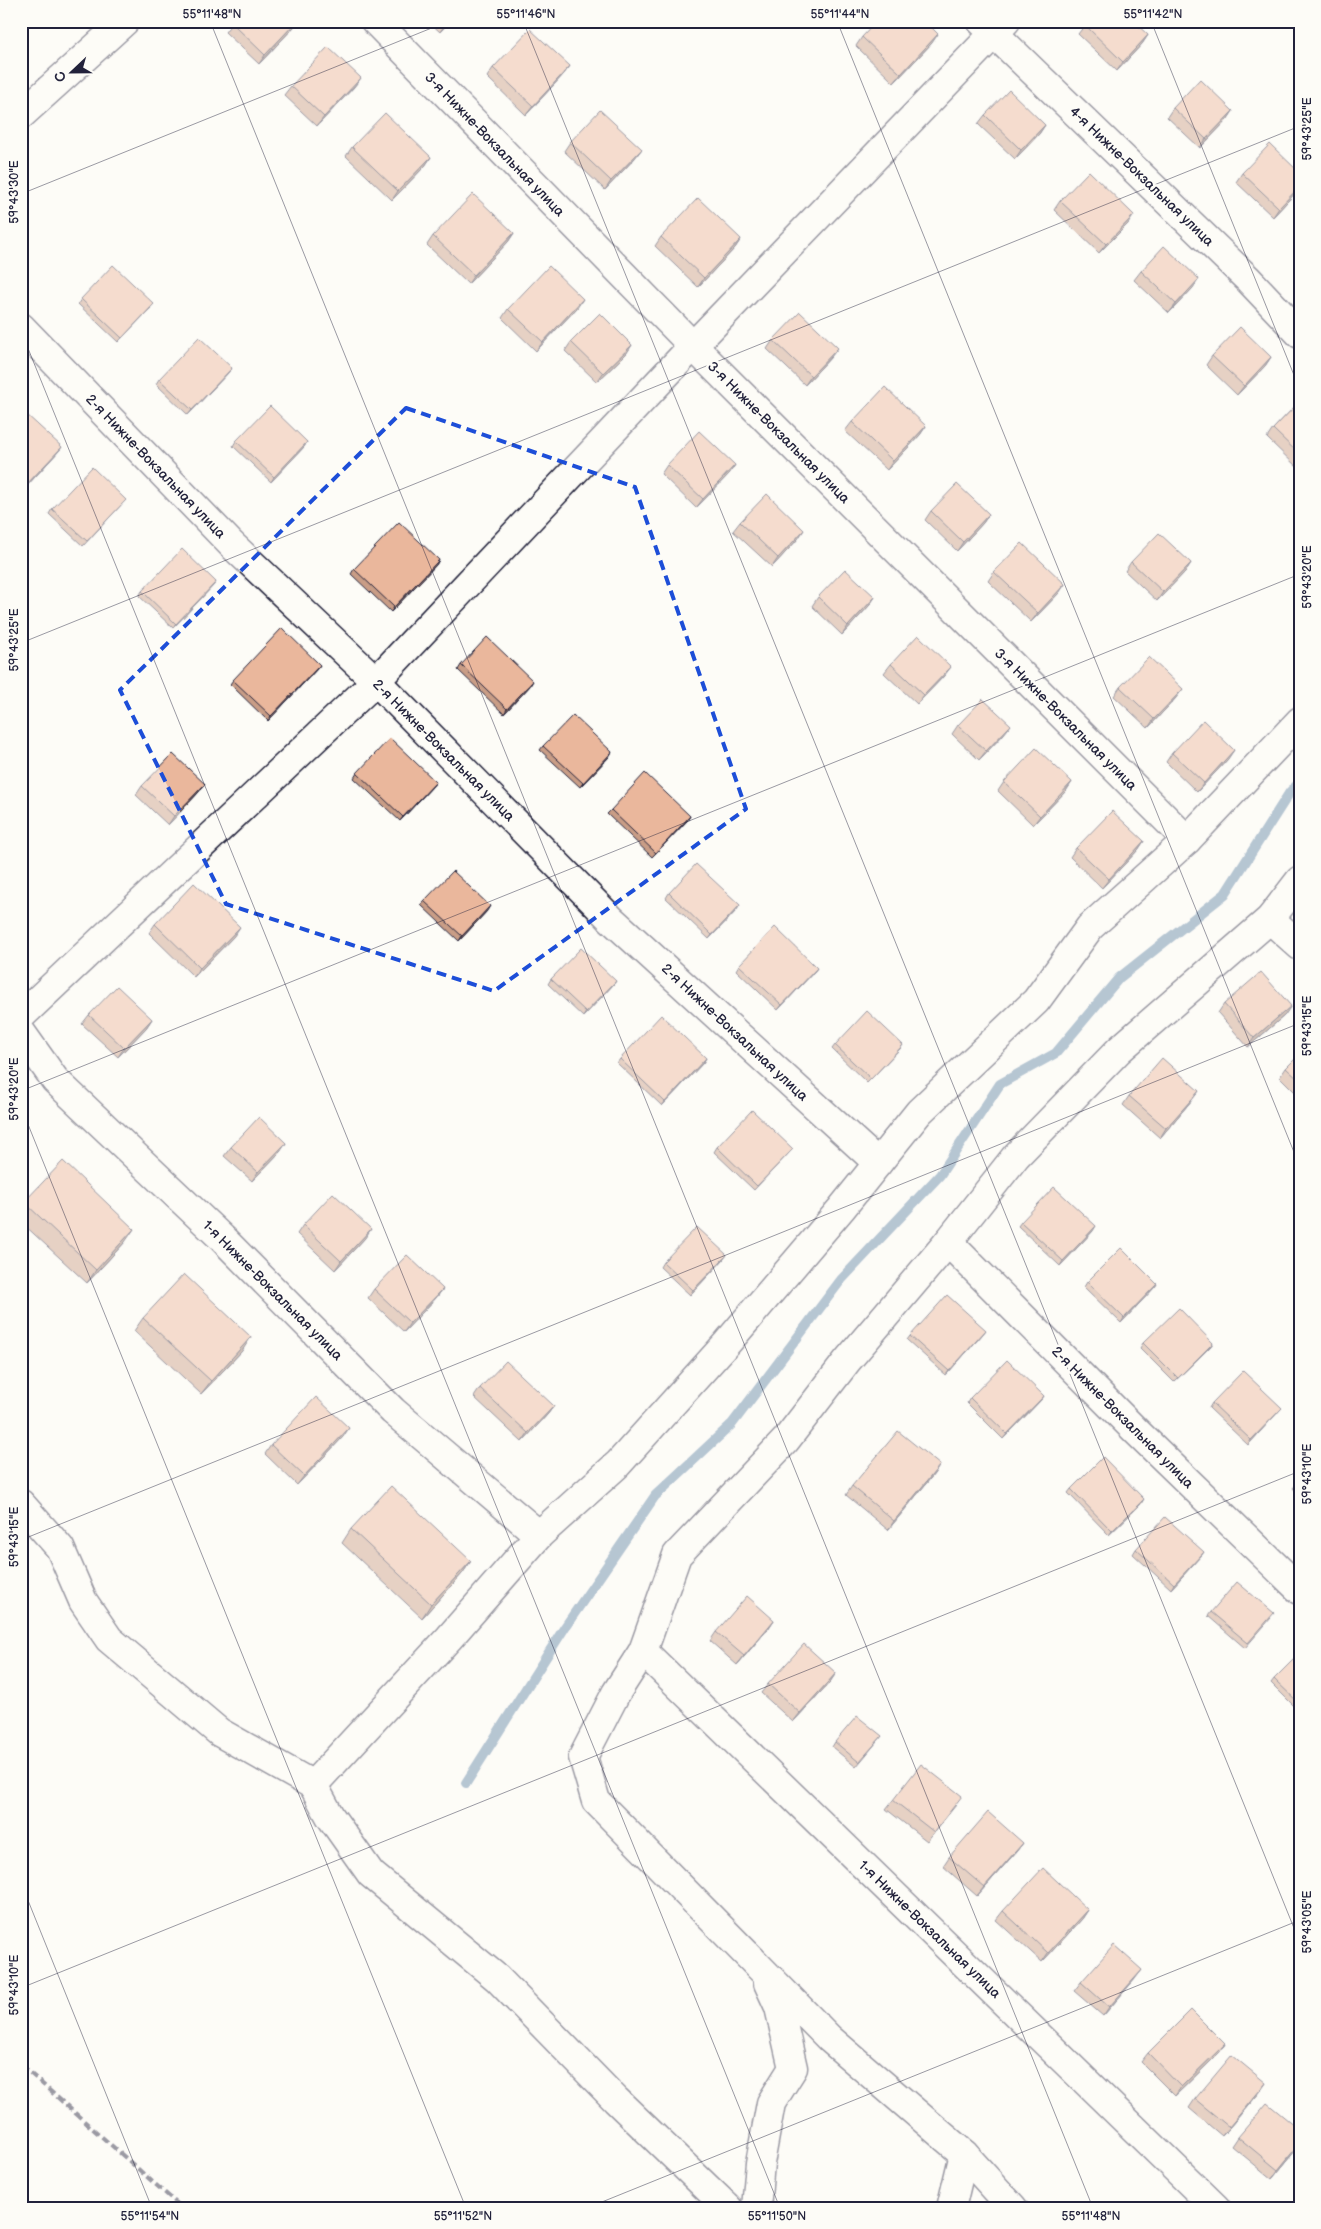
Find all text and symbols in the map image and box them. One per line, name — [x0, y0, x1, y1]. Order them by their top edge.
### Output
text: 55°11'48"N — [183, 7, 241, 22]
text: 55°11'46"N — [496, 7, 556, 22]
text: 55°11'44"N — [810, 7, 870, 22]
text: 55°11'42"N — [1123, 7, 1183, 22]
north arrow — [48, 48, 98, 98]
text: С — [51, 69, 70, 84]
street label: 3-я Нижне-Вокзальная улица — [421, 69, 569, 221]
text: 59°43'25"E — [1300, 97, 1315, 161]
street label: 4-я Нижне-Вокзальная улица — [1066, 103, 1218, 250]
text: 59°43'30"E — [7, 160, 22, 224]
street label: 3-я Нижне-Вокзальная улица — [704, 358, 854, 507]
street label: 2-я Нижне-Вокзальная улица — [82, 391, 230, 542]
text: 59°43'20"E — [1300, 545, 1315, 609]
text: 59°43'25"E — [7, 608, 22, 672]
street label: 3-я Нижне-Вокзальная улица — [991, 645, 1141, 794]
street label: 2-я Нижне-Вокзальная улица — [369, 676, 519, 825]
street label: 2-я Нижне-Вокзальная улица — [658, 960, 812, 1105]
text: 59°43'15"E — [1300, 996, 1315, 1056]
text: 59°43'20"E — [7, 1057, 22, 1121]
street label: 1-я Нижне-Вокзальная улица — [199, 1217, 347, 1364]
street label: 2-я Нижне-Вокзальная улица — [1048, 1343, 1198, 1492]
text: 59°43'10"E — [1300, 1444, 1315, 1504]
text: 59°43'15"E — [7, 1507, 22, 1567]
street label: 1-я Нижне-Вокзальная улица — [855, 1857, 1005, 2002]
text: 59°43'05"E — [1300, 1890, 1315, 1954]
text: 59°43'10"E — [7, 1955, 22, 2015]
text: 55°11'54"N — [121, 2209, 179, 2224]
text: 55°11'52"N — [434, 2209, 492, 2224]
text: 55°11'50"N — [748, 2209, 806, 2224]
text: 55°11'48"N — [1062, 2209, 1120, 2224]

